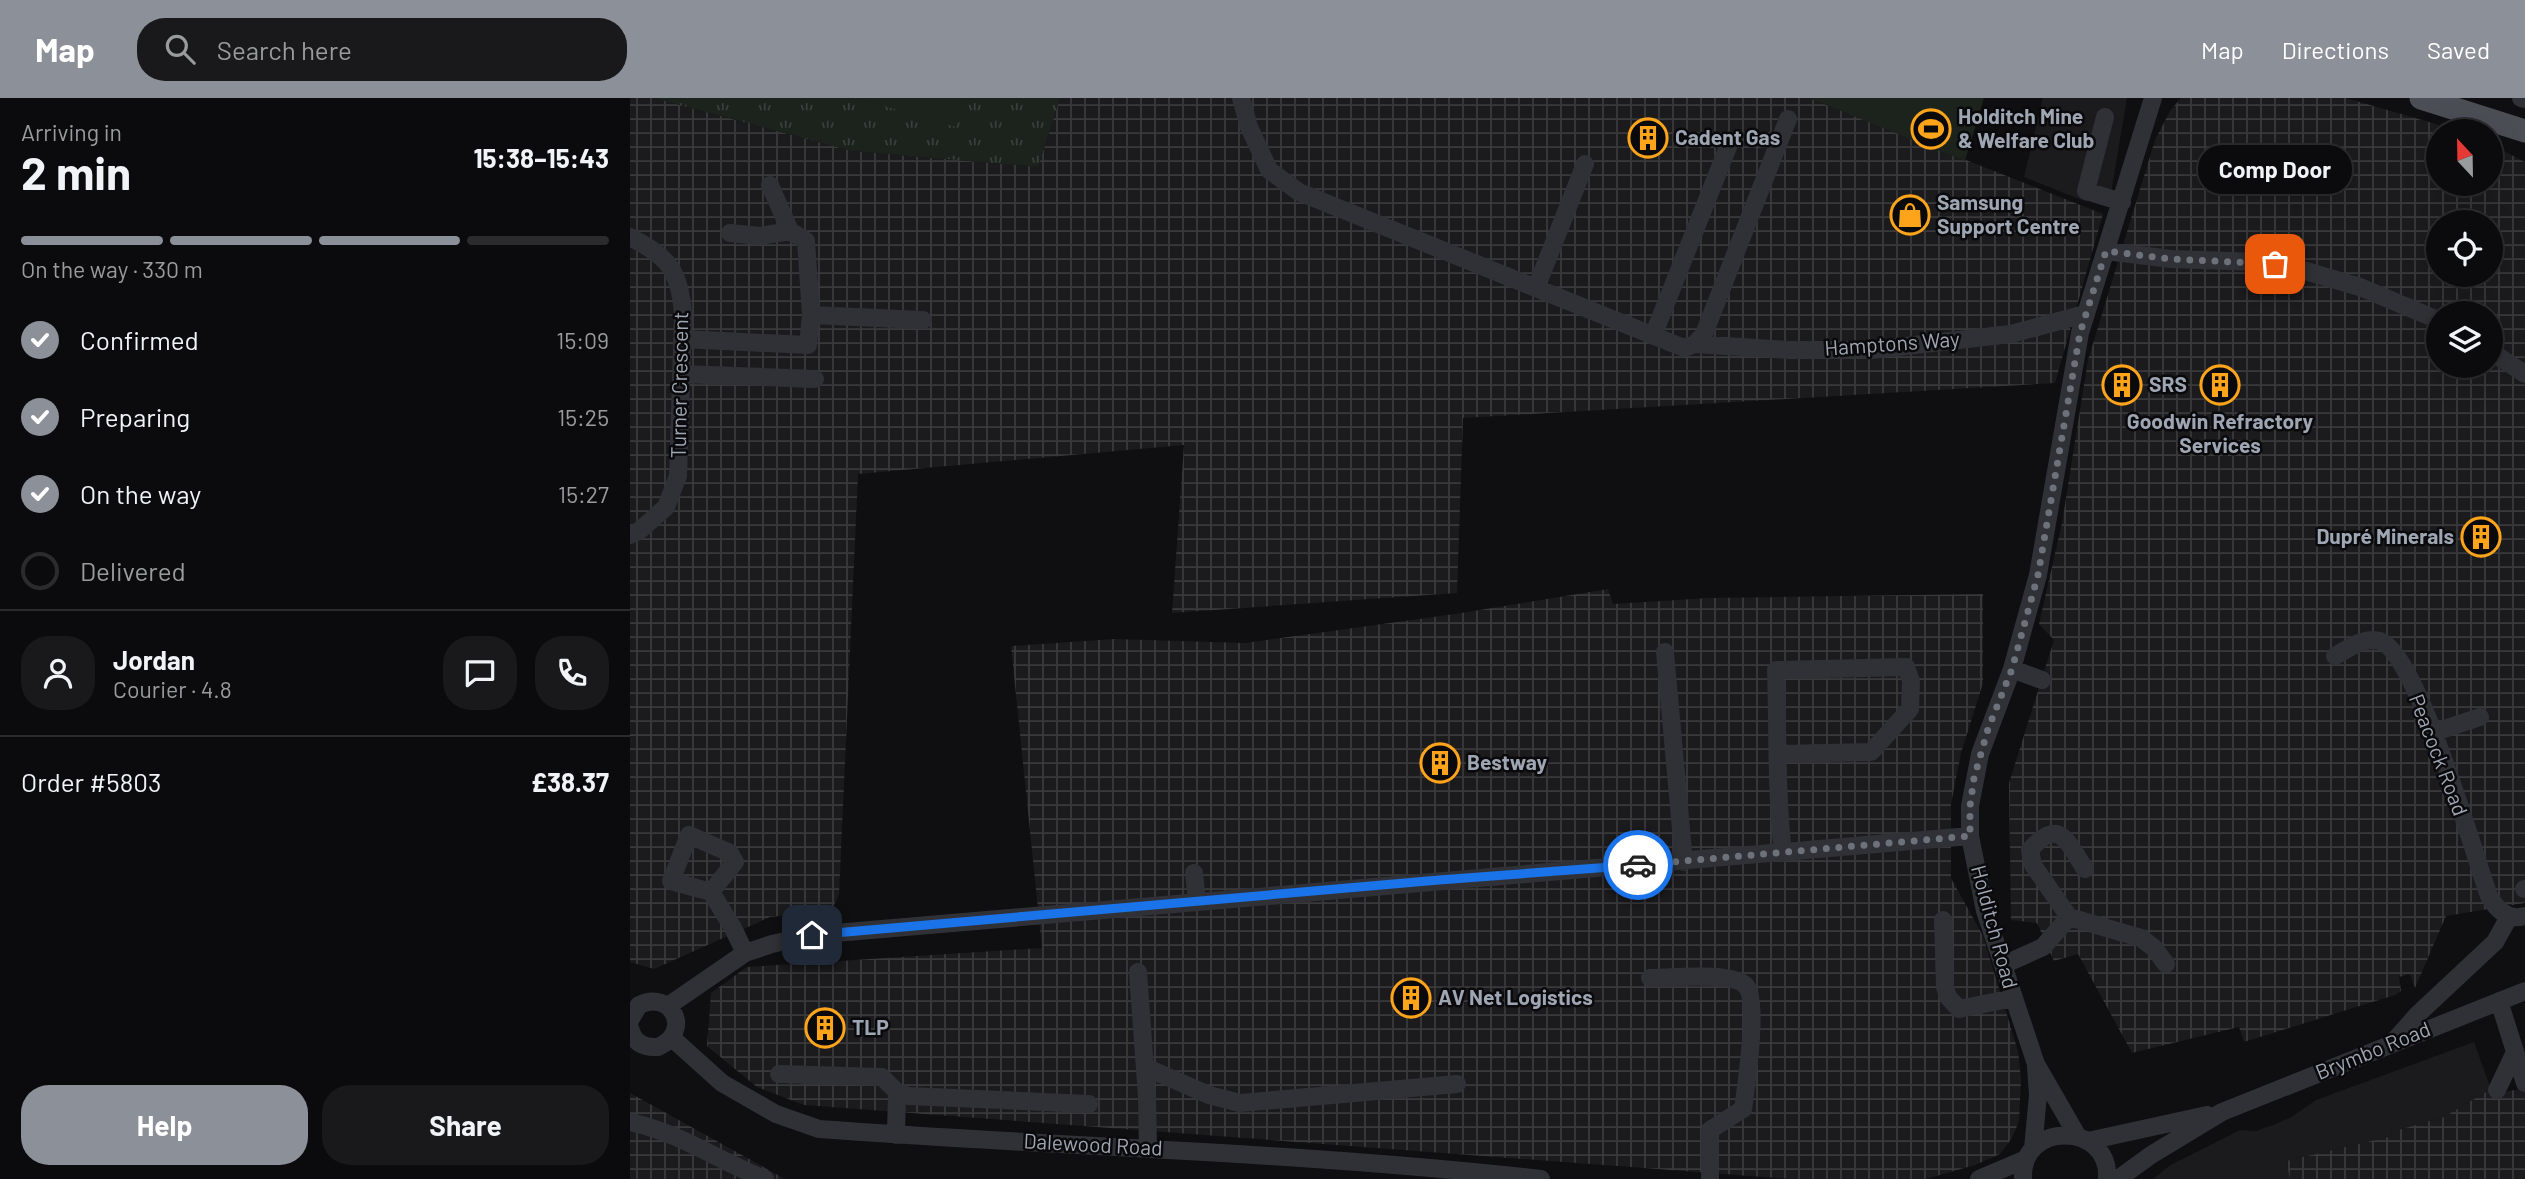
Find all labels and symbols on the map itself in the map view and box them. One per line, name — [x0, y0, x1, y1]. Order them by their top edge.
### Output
place label: Holditch Mine & Welfare Club — [1958, 103, 2095, 152]
sports icon: Holditch Mine & Welfare Club — [1910, 108, 1952, 150]
building icon: Cadent Gas — [1627, 117, 1669, 159]
north arrow — [2426, 119, 2502, 196]
place label: Cadent Gas — [1675, 124, 1780, 149]
callout: Comp Door — [2198, 145, 2352, 194]
place label: Samsung Support Centre — [1937, 189, 2080, 238]
shop icon: Samsung Support Centre — [1889, 194, 1931, 236]
pin — [2245, 234, 2305, 294]
street label: Turner Crescent — [665, 311, 692, 458]
street label: Hamptons Way — [1823, 325, 1961, 360]
building icon: SRS — [2101, 364, 2143, 406]
building icon: Goodwin Refractory Services — [2199, 364, 2241, 406]
place label: SRS — [2149, 371, 2187, 396]
place label: Goodwin Refractory Services — [2127, 408, 2314, 457]
building icon: Dupré Minerals — [2460, 516, 2502, 558]
place label: Dupré Minerals — [2316, 523, 2454, 548]
street label: Peacock Road — [2405, 690, 2474, 819]
building icon: Bestway — [1419, 742, 1461, 784]
place label: Bestway — [1467, 749, 1548, 774]
courier — [1603, 830, 1673, 900]
street label: Holditch Road — [1967, 862, 2024, 991]
pin — [782, 905, 842, 965]
building icon: AV Net Logistics — [1390, 977, 1432, 1019]
place label: AV Net Logistics — [1438, 984, 1593, 1009]
building icon: TLP — [804, 1007, 846, 1049]
place label: TLP — [852, 1014, 889, 1039]
street label: Brymbo Road — [2311, 1015, 2434, 1084]
street label: Dalewood Road — [1023, 1127, 1163, 1160]

